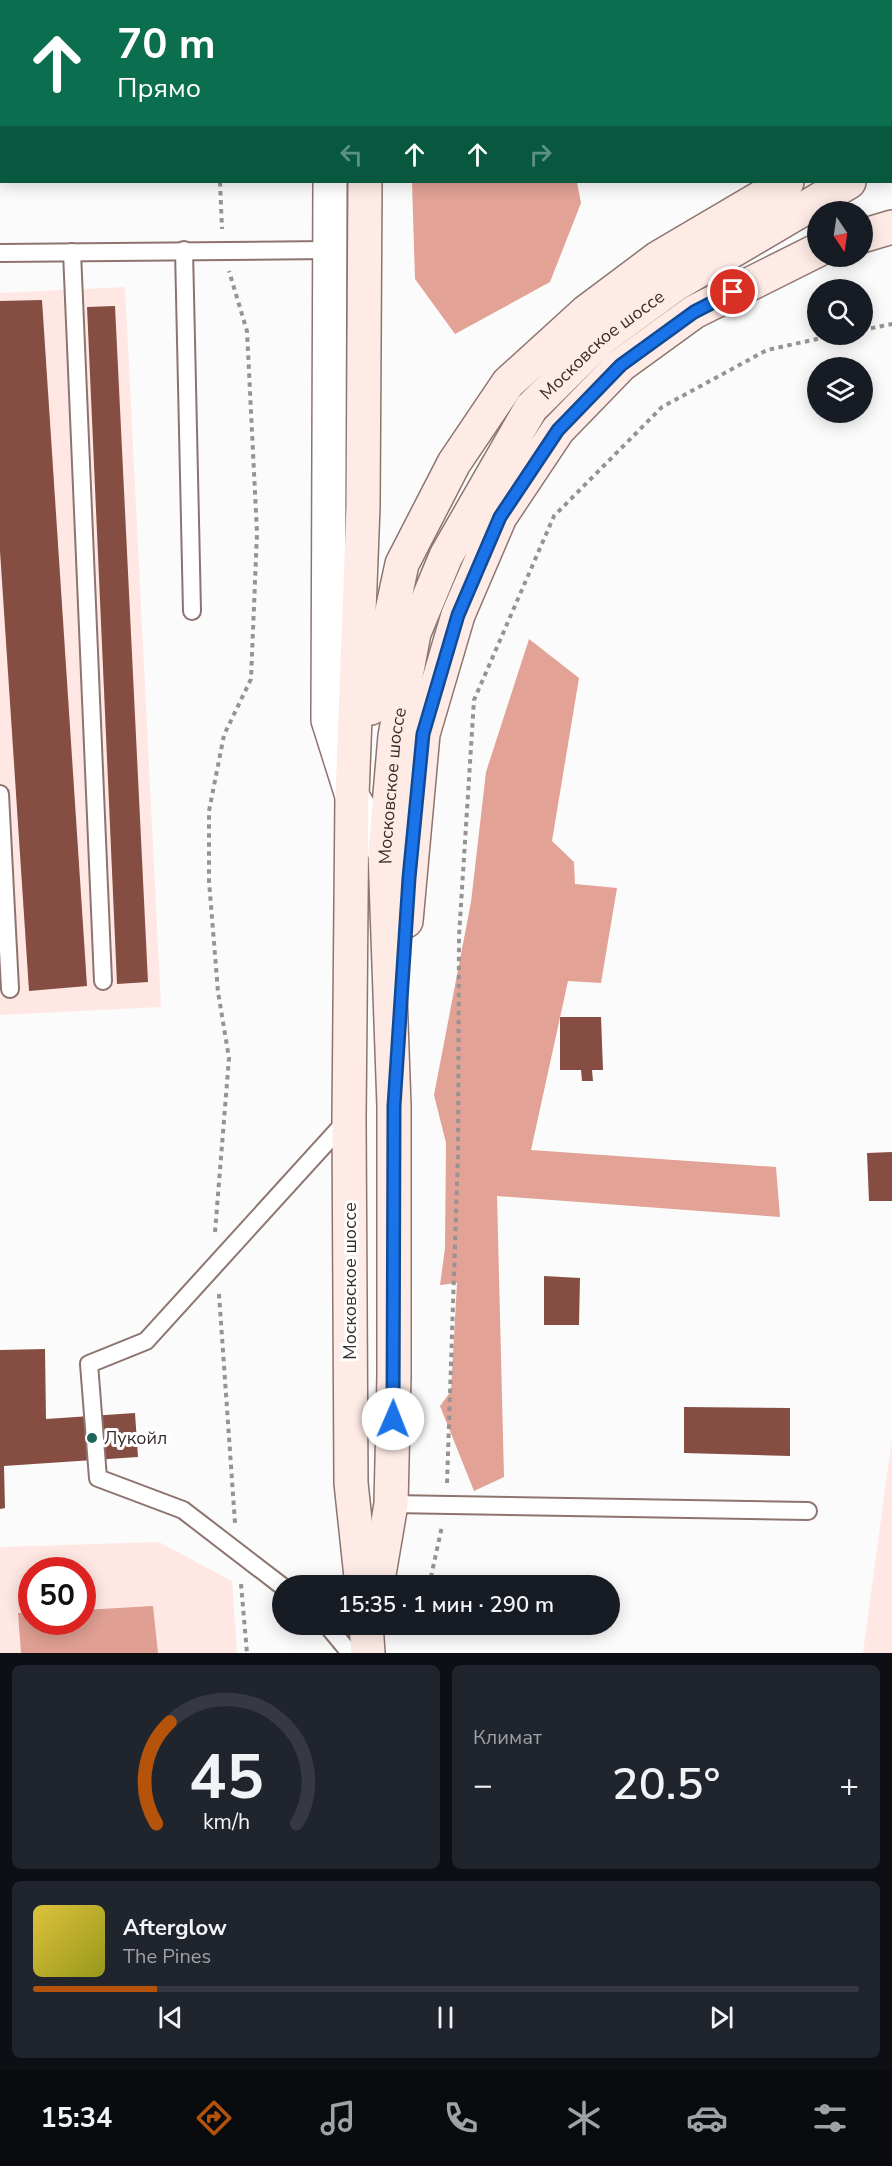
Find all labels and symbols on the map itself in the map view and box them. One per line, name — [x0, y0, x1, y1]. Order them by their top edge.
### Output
north arrow — [807, 201, 873, 267]
pin — [707, 266, 758, 317]
street label: Московское шоссе — [534, 284, 669, 405]
street label: Московское шоссе — [373, 705, 412, 865]
street label: Московское шоссе — [338, 1202, 362, 1360]
position arrow — [361, 1387, 425, 1451]
place label: Лукойл — [104, 1426, 167, 1450]
marker: Лукойл — [85, 1431, 99, 1445]
speed limit sign: 50 — [18, 1557, 96, 1635]

